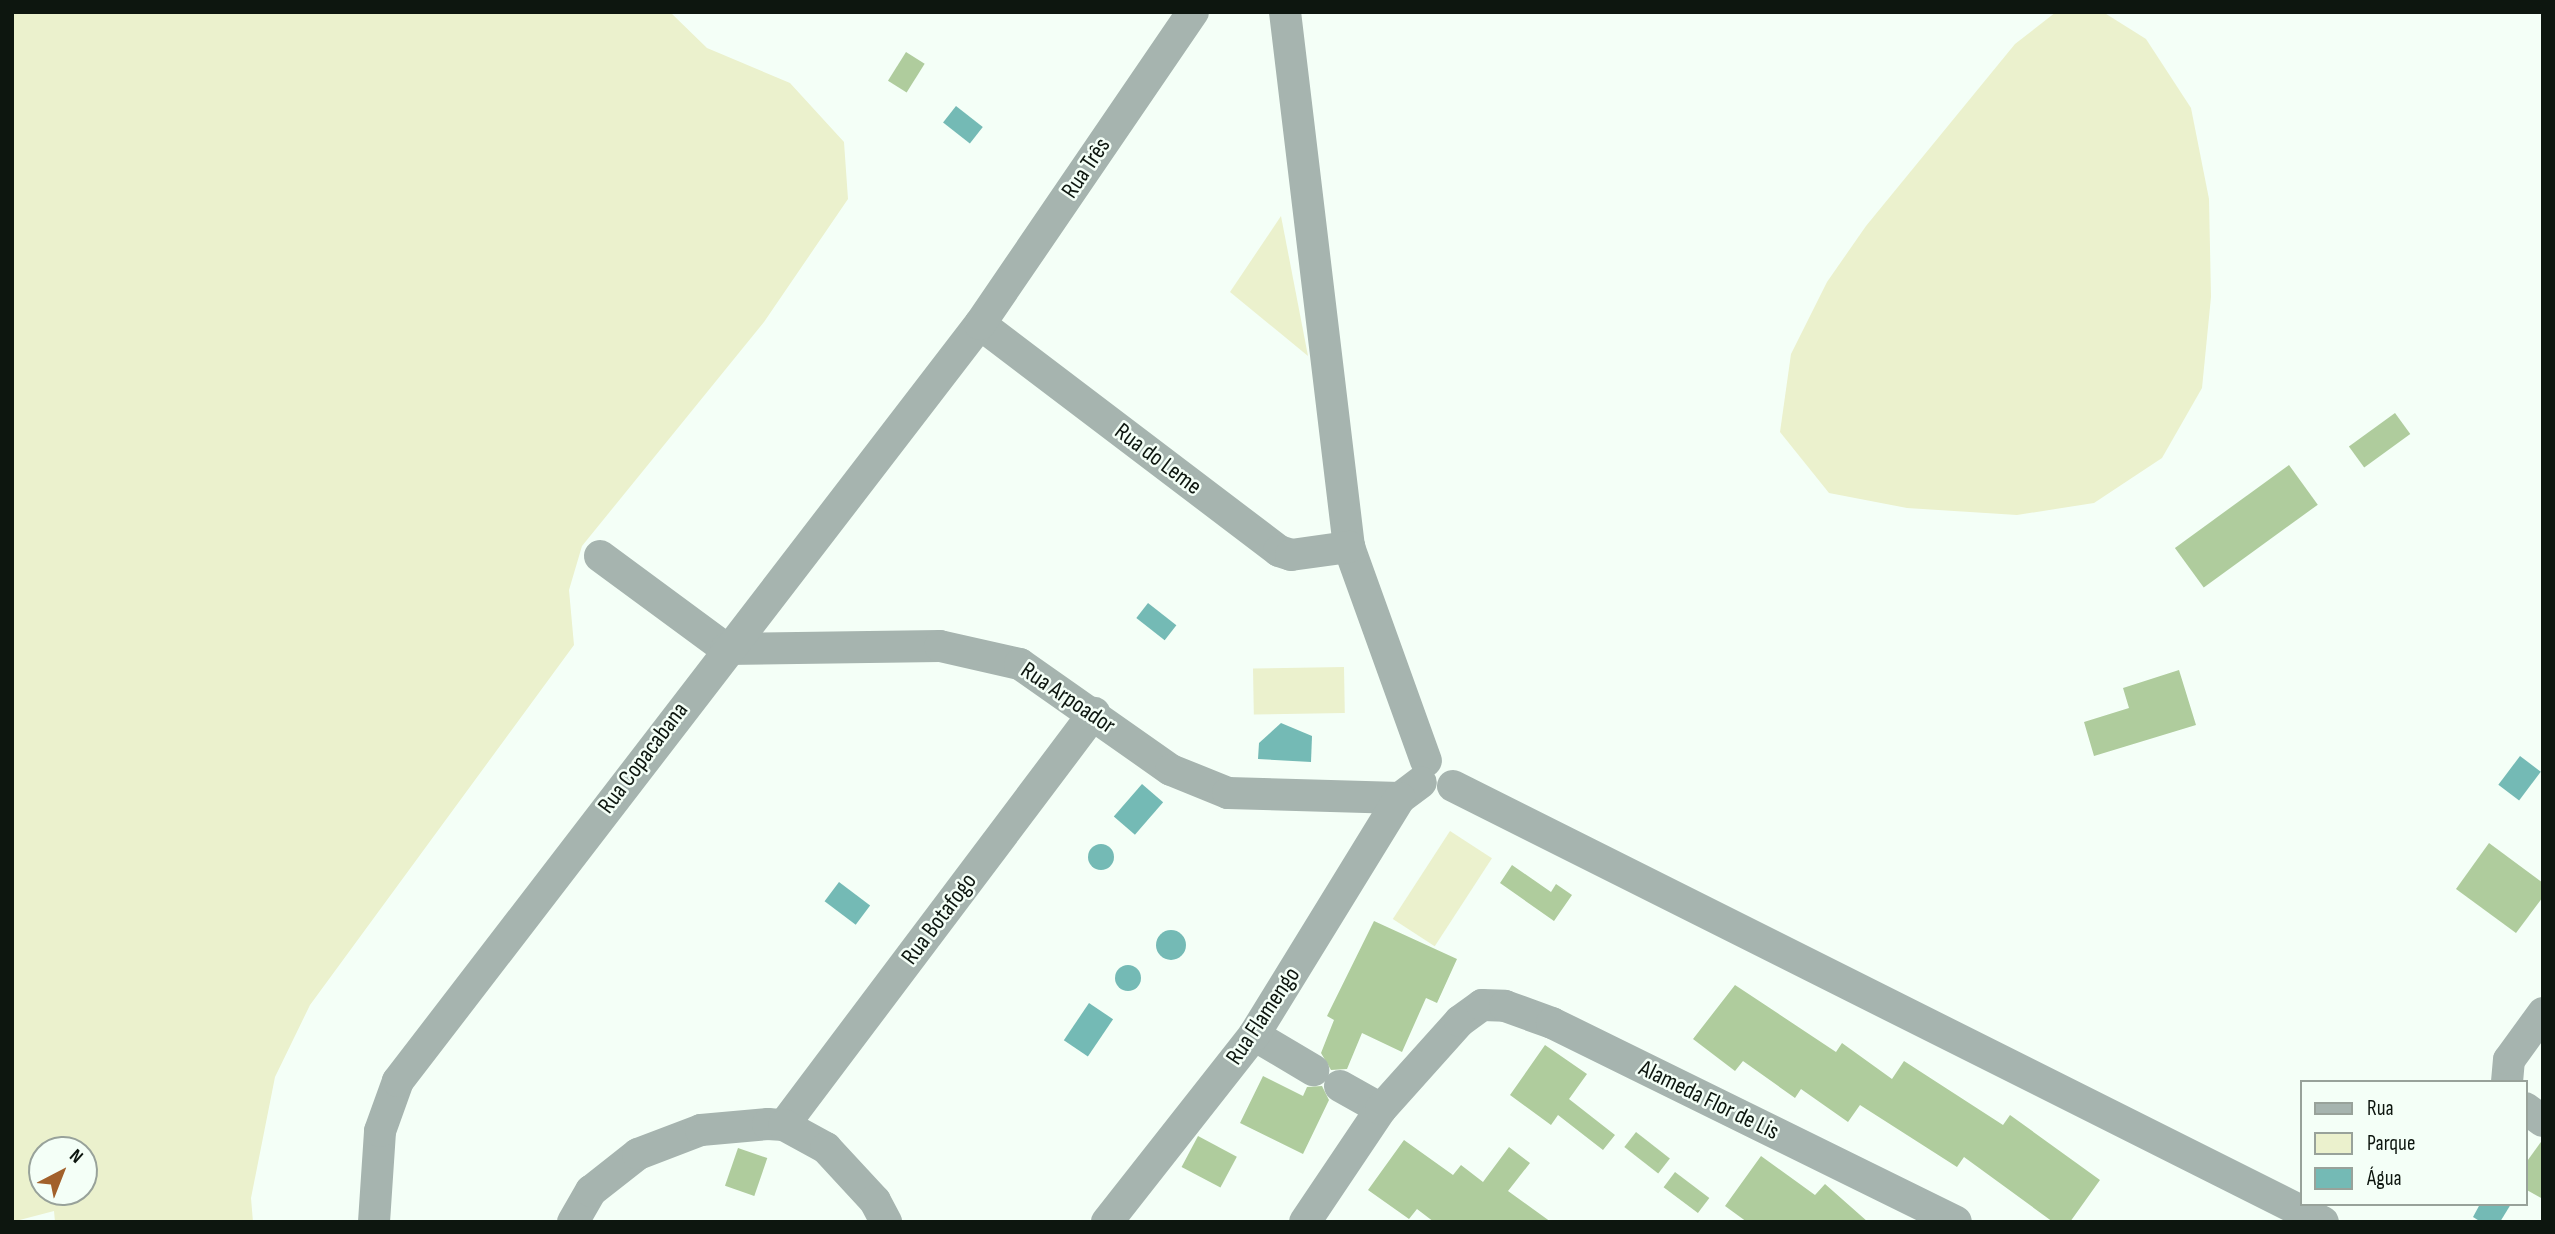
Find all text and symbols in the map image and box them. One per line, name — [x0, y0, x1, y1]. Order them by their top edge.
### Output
street label: Rua Três — [1055, 132, 1117, 204]
street label: Rua do Leme — [1109, 417, 1207, 501]
street label: Rua Arpoador — [1015, 656, 1121, 740]
street label: Rua Copacabana — [592, 697, 694, 819]
street label: Rua Botafogo — [895, 868, 983, 970]
street label: Rua Flamengo — [1220, 962, 1306, 1070]
street label: Alameda Flor de Lis — [1634, 1054, 1784, 1146]
legend — [2300, 1080, 2527, 1206]
text: Rua — [2367, 1096, 2394, 1121]
text: Parque — [2367, 1131, 2415, 1156]
north arrow — [28, 1136, 98, 1206]
text: N — [65, 1145, 88, 1168]
text: Água — [2367, 1166, 2402, 1191]

